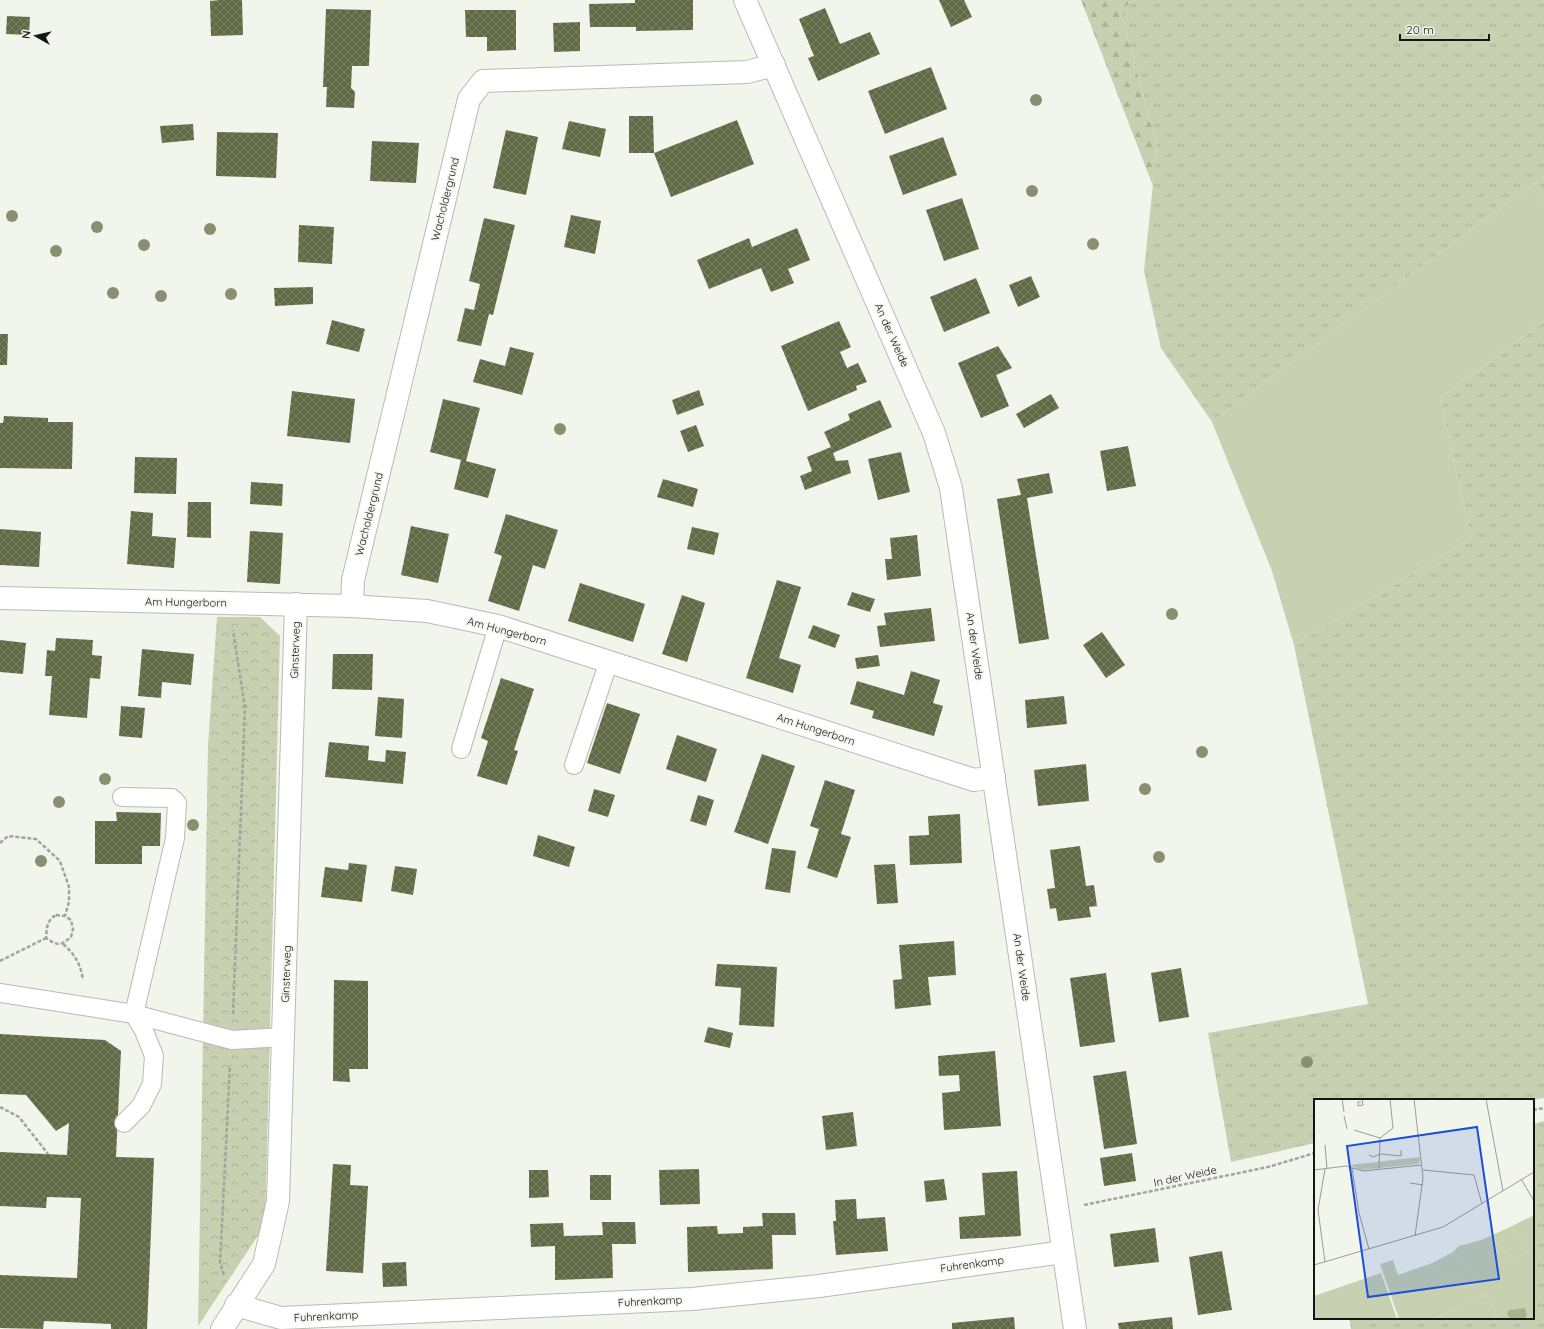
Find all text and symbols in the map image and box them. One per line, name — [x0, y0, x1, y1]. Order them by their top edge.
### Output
north arrow — [16, 16, 56, 56]
scale bar — [1400, 16, 1489, 42]
text: 20 m — [1406, 22, 1434, 37]
text: N — [19, 30, 34, 40]
street label: Wacholdergrund — [428, 156, 462, 242]
street label: An der Weide — [872, 301, 912, 369]
street label: Wacholdergrund — [352, 471, 386, 557]
street label: Am Hungerborn — [145, 594, 227, 610]
street label: An der Weide — [963, 611, 987, 681]
street label: Am Hungerborn — [466, 614, 548, 648]
street label: Ginsterweg — [287, 621, 303, 679]
street label: Am Hungerborn — [775, 710, 857, 748]
street label: An der Weide — [1010, 932, 1034, 1002]
street label: Ginsterweg — [278, 945, 294, 1003]
inset map — [1314, 1099, 1534, 1319]
street label: In der Weide — [1152, 1162, 1218, 1190]
street label: Fuhrenkamp — [939, 1253, 1005, 1275]
street label: Fuhrenkamp — [618, 1292, 683, 1310]
street label: Fuhrenkamp — [294, 1307, 359, 1325]

